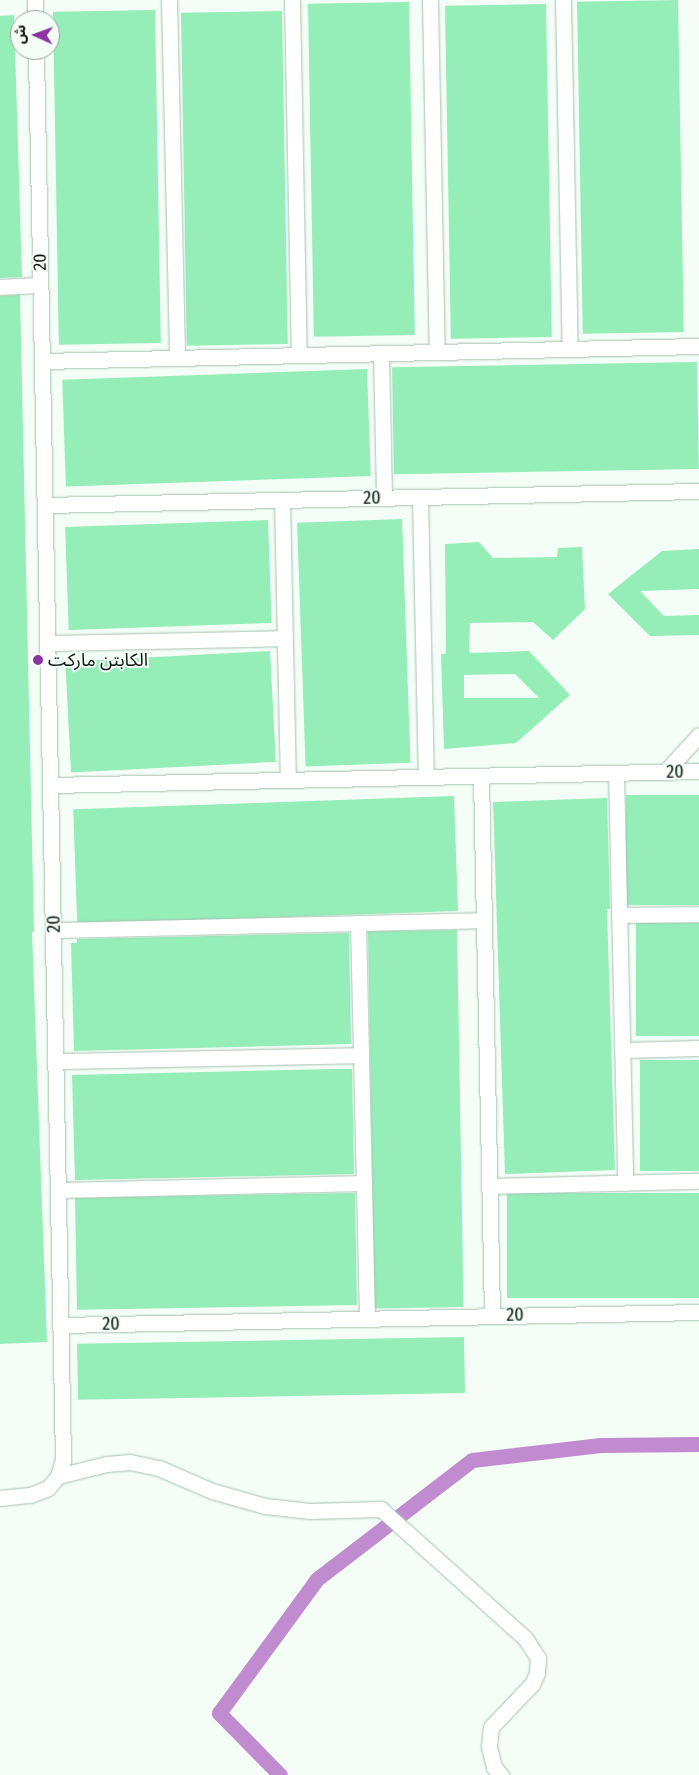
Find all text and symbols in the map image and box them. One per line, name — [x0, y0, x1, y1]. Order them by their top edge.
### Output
north arrow — [10, 10, 60, 60]
text: ش — [12, 25, 29, 44]
street label: 20 — [29, 253, 51, 271]
street label: 20 — [363, 487, 381, 509]
place label: الكابتن ماركت — [48, 649, 148, 671]
marker: الكابتن ماركت — [32, 654, 44, 666]
street label: 20 — [666, 761, 684, 783]
street label: 20 — [43, 915, 65, 933]
street label: 20 — [506, 1304, 524, 1326]
street label: 20 — [102, 1313, 120, 1335]

